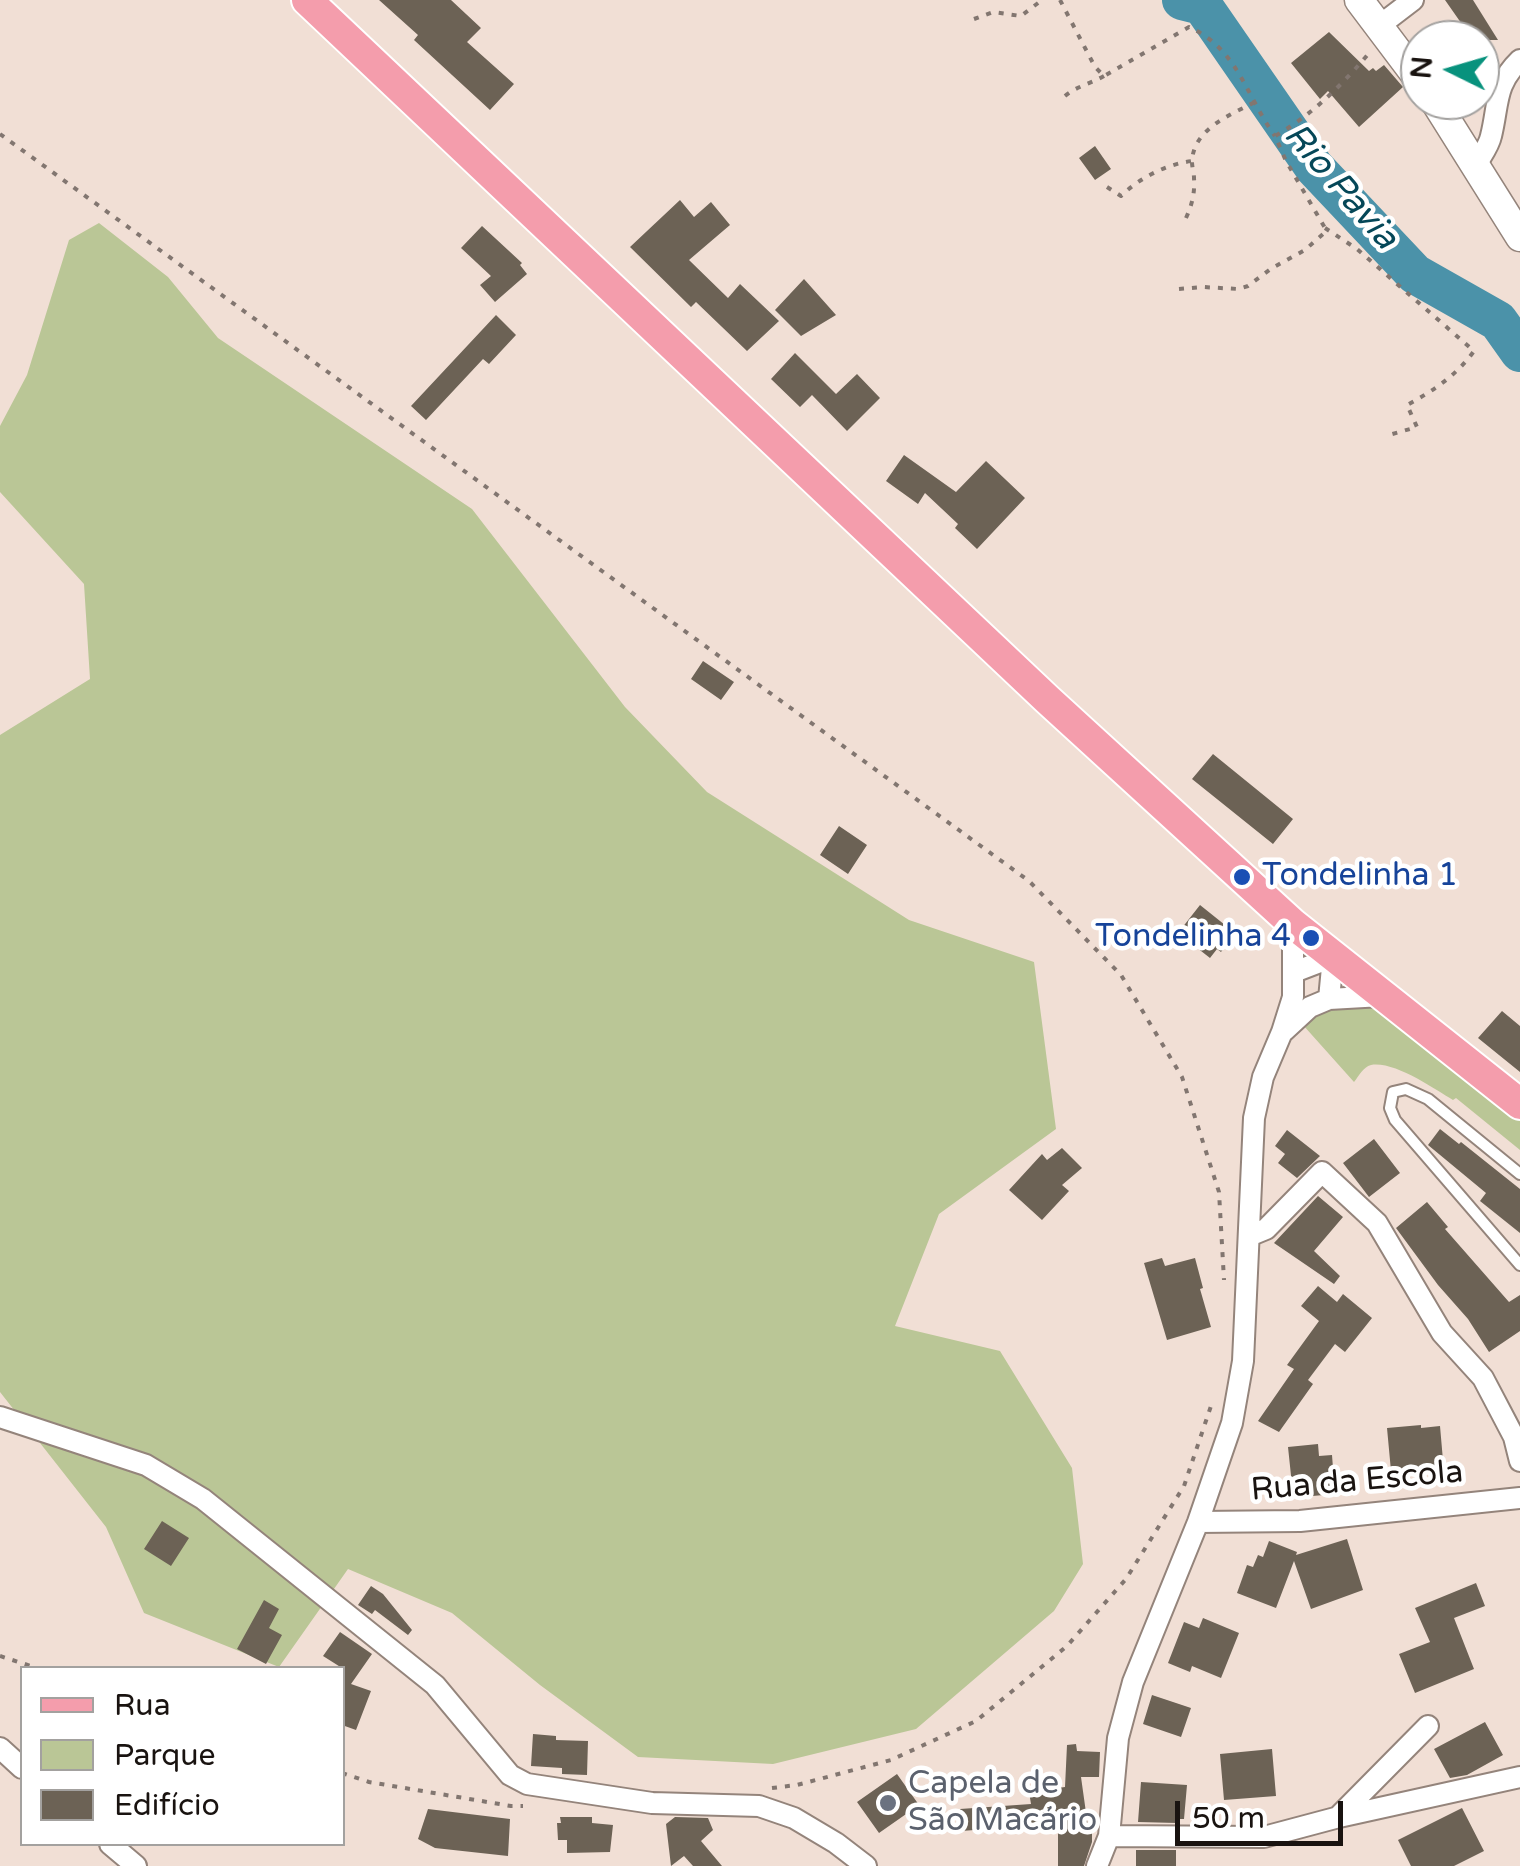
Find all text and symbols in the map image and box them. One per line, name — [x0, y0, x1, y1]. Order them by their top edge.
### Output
north arrow — [1400, 20, 1500, 120]
text: N — [1404, 55, 1440, 80]
water label: Rio Pavia — [1274, 116, 1406, 258]
place label: Tondelinha 1 — [1262, 858, 1458, 896]
marker: Tondelinha 1 — [1231, 866, 1253, 888]
place label: Tondelinha 4 — [1095, 919, 1291, 957]
marker: Tondelinha 4 — [1300, 927, 1322, 949]
street label: Rua da Escola — [1249, 1454, 1465, 1510]
legend — [20, 1666, 345, 1846]
text: Rua — [114, 1687, 171, 1724]
text: Parque — [114, 1737, 215, 1774]
place label: Capela de São Macário — [908, 1766, 1097, 1841]
scale bar — [1180, 1781, 1348, 1843]
text: Edifício — [114, 1787, 220, 1824]
marker: Capela de São Macário — [877, 1792, 899, 1814]
text: 50 m — [1192, 1800, 1265, 1837]

